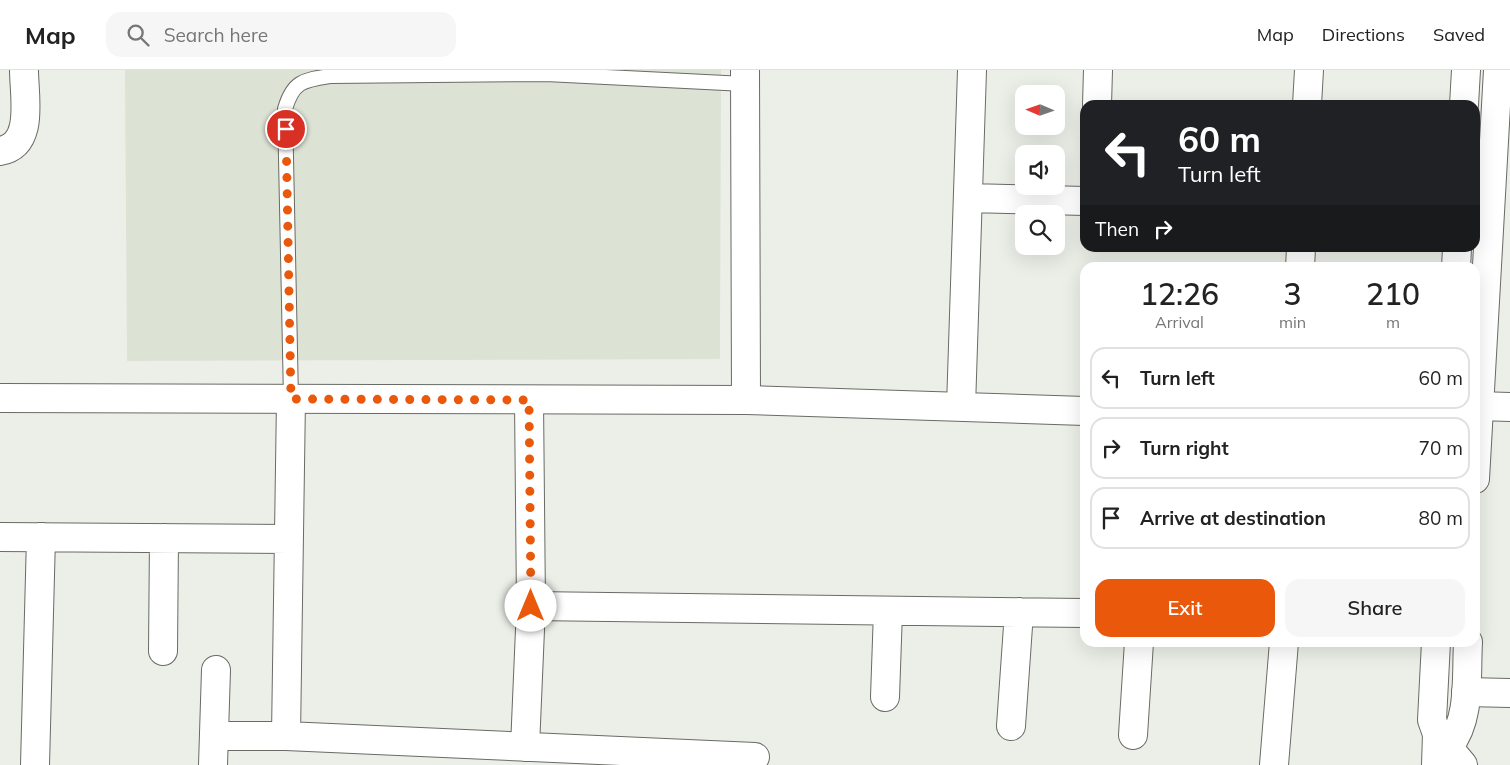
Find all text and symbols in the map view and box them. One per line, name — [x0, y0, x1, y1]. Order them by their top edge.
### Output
search box — [106, 12, 456, 57]
text: Map — [25, 20, 76, 50]
icon: search — [124, 21, 152, 49]
text: Search here — [164, 23, 268, 47]
text: Map — [1257, 23, 1294, 46]
text: Directions — [1322, 23, 1405, 46]
text: Saved — [1433, 23, 1485, 46]
north arrow — [1015, 85, 1065, 135]
map controls — [1015, 85, 1065, 255]
pin — [265, 108, 307, 150]
icon: arrive — [272, 115, 300, 143]
text: 60 m — [1178, 117, 1261, 161]
icon: left — [1095, 120, 1160, 185]
button: sound — [1015, 145, 1065, 195]
text: Turn left — [1178, 160, 1261, 188]
button: search — [1015, 205, 1065, 255]
icon: right — [1149, 215, 1177, 243]
text: Then — [1095, 217, 1139, 241]
text: 12:26 — [1140, 275, 1219, 313]
text: 3 — [1284, 275, 1302, 313]
text: 210 — [1366, 275, 1420, 313]
text: Arrival — [1155, 312, 1204, 332]
text: min — [1279, 312, 1306, 332]
text: m — [1386, 312, 1400, 332]
icon: left — [1097, 364, 1125, 392]
text: Turn left — [1140, 366, 1215, 390]
text: 60 m — [1419, 366, 1463, 390]
icon: right — [1097, 434, 1125, 462]
text: Turn right — [1140, 436, 1229, 460]
text: 70 m — [1419, 436, 1463, 460]
icon: arrive — [1097, 504, 1125, 532]
text: Arrive at destination — [1140, 506, 1326, 530]
text: 80 m — [1419, 506, 1463, 530]
position arrow — [504, 579, 556, 631]
button: Exit — [1095, 579, 1275, 637]
button: Share — [1285, 579, 1465, 637]

